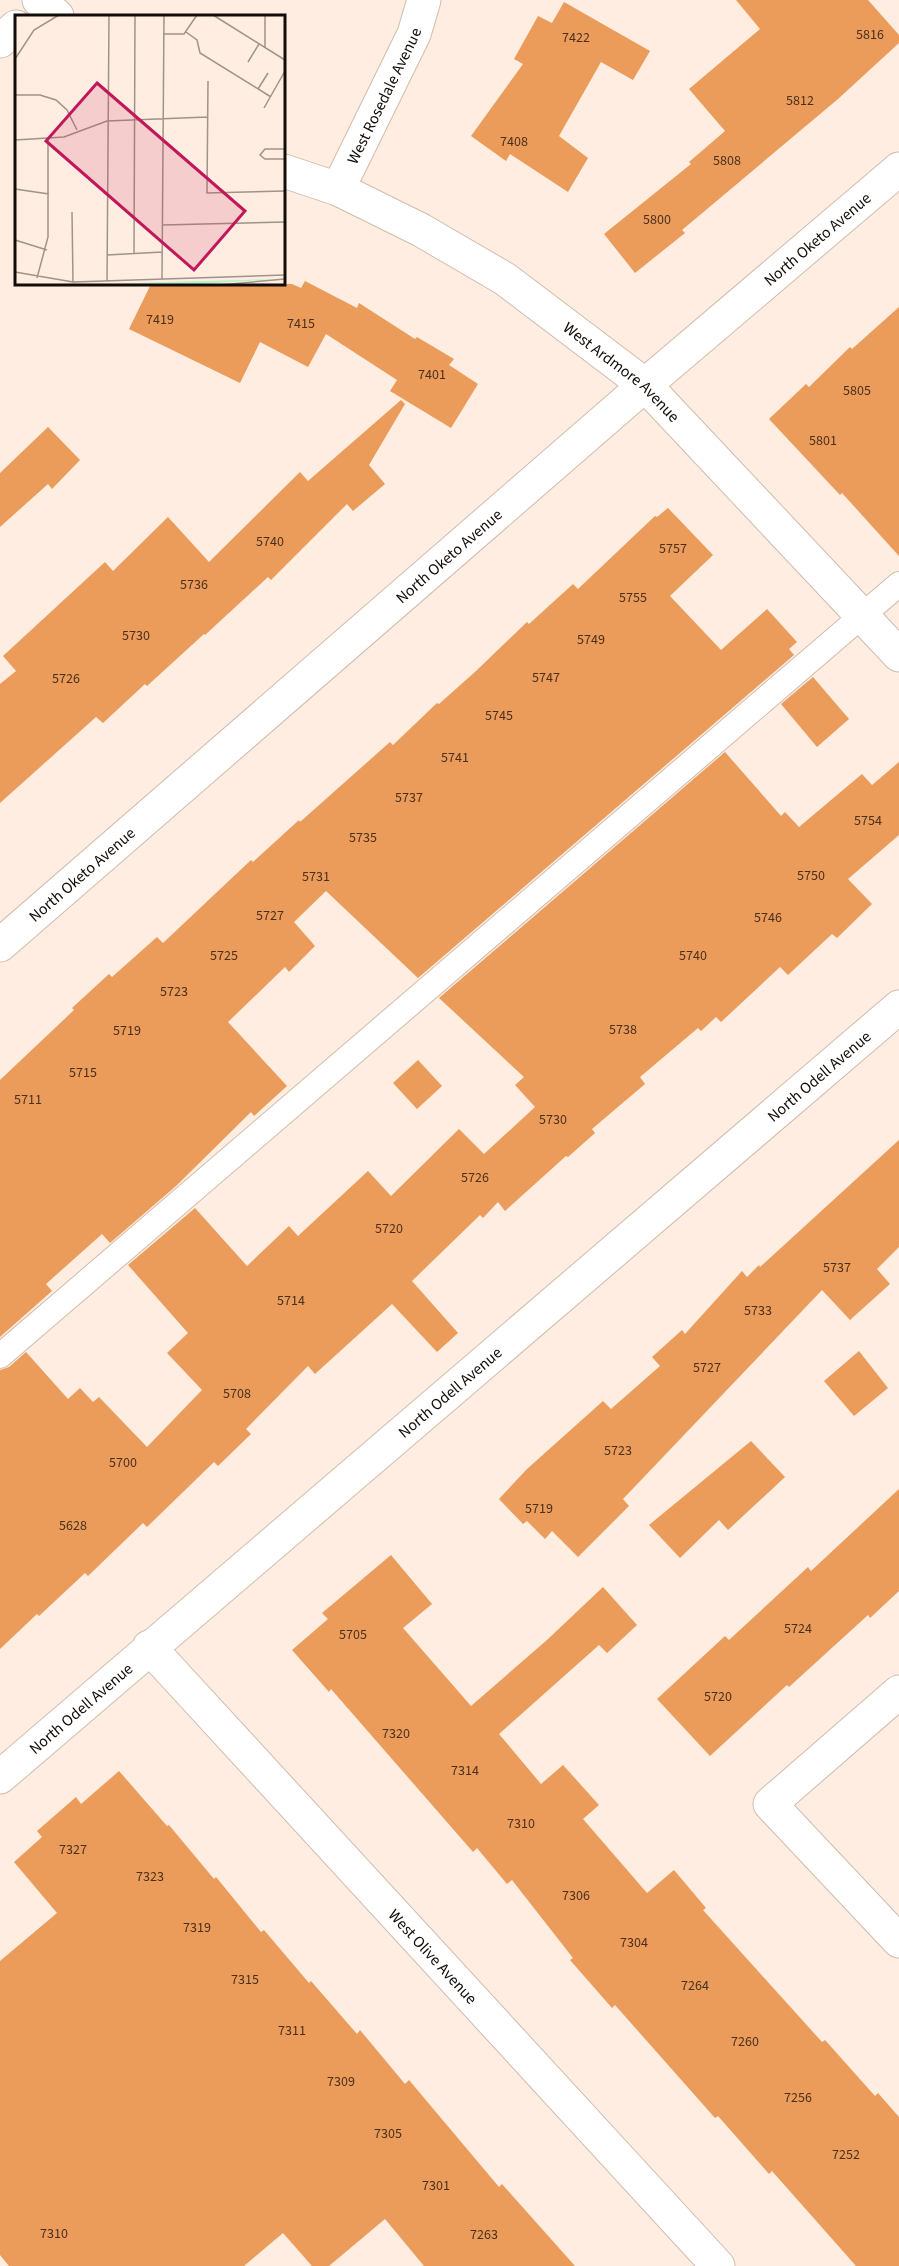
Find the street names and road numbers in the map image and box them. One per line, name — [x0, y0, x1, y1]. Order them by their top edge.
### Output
street label: West Rosedale Avenue — [342, 25, 427, 168]
street label: North Oketo Avenue — [759, 188, 876, 291]
street label: West Ardmore Avenue — [558, 317, 684, 427]
street label: North Oketo Avenue — [391, 504, 507, 609]
street label: North Oketo Avenue — [24, 823, 140, 927]
street label: North Odell Avenue — [763, 1026, 876, 1127]
street label: North Odell Avenue — [394, 1342, 507, 1443]
street label: North Odell Avenue — [25, 1658, 138, 1759]
street label: West Olive Avenue — [383, 1904, 482, 2009]

